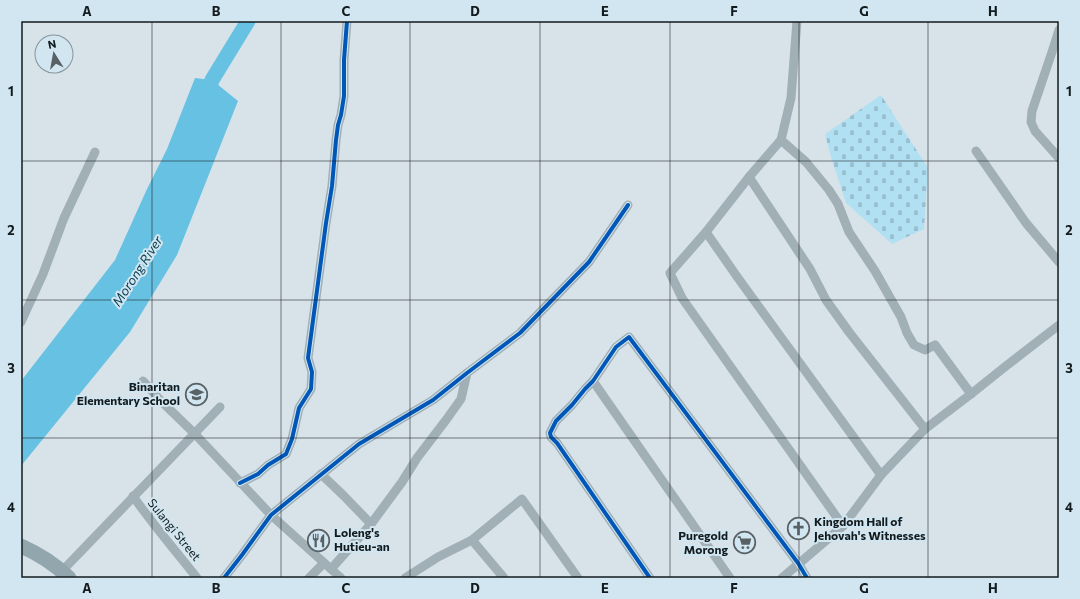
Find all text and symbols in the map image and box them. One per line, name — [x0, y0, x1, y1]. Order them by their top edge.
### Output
text: A — [82, 3, 92, 19]
text: B — [212, 3, 221, 19]
text: C — [342, 3, 351, 19]
text: D — [470, 3, 480, 19]
text: E — [601, 3, 609, 19]
text: F — [730, 3, 738, 19]
text: G — [859, 3, 869, 19]
text: H — [988, 3, 998, 19]
north arrow — [34, 34, 74, 74]
text: N — [47, 37, 57, 51]
text: 1 — [8, 83, 14, 99]
text: 1 — [1066, 83, 1072, 99]
text: 2 — [7, 222, 15, 238]
text: 2 — [1065, 222, 1073, 238]
water label: Morong River — [108, 232, 166, 309]
text: 3 — [7, 360, 15, 376]
text: 3 — [1065, 360, 1073, 376]
place label: Binaritan Elementary School — [77, 379, 180, 407]
school or university icon: Binaritan Elementary School — [183, 381, 209, 407]
street label: Sulangi Street — [146, 496, 204, 563]
text: 4 — [7, 499, 15, 515]
text: 4 — [1065, 499, 1073, 515]
place label: Kingdom Hall of Jehovah's Witnesses — [814, 514, 926, 543]
church icon: Kingdom Hall of Jehovah's Witnesses — [785, 516, 811, 542]
place label: Loleng's Hutieu-an — [334, 525, 390, 553]
restaurant icon: Loleng's Hutieu-an — [306, 527, 332, 553]
place label: Puregold Morong — [678, 528, 728, 556]
supermarket icon: Puregold Morong — [731, 530, 757, 556]
text: A — [82, 580, 92, 596]
text: B — [212, 580, 221, 596]
text: C — [342, 580, 351, 596]
text: D — [470, 580, 480, 596]
text: E — [601, 580, 609, 596]
text: F — [730, 580, 738, 596]
text: G — [859, 580, 869, 596]
text: H — [988, 580, 998, 596]

